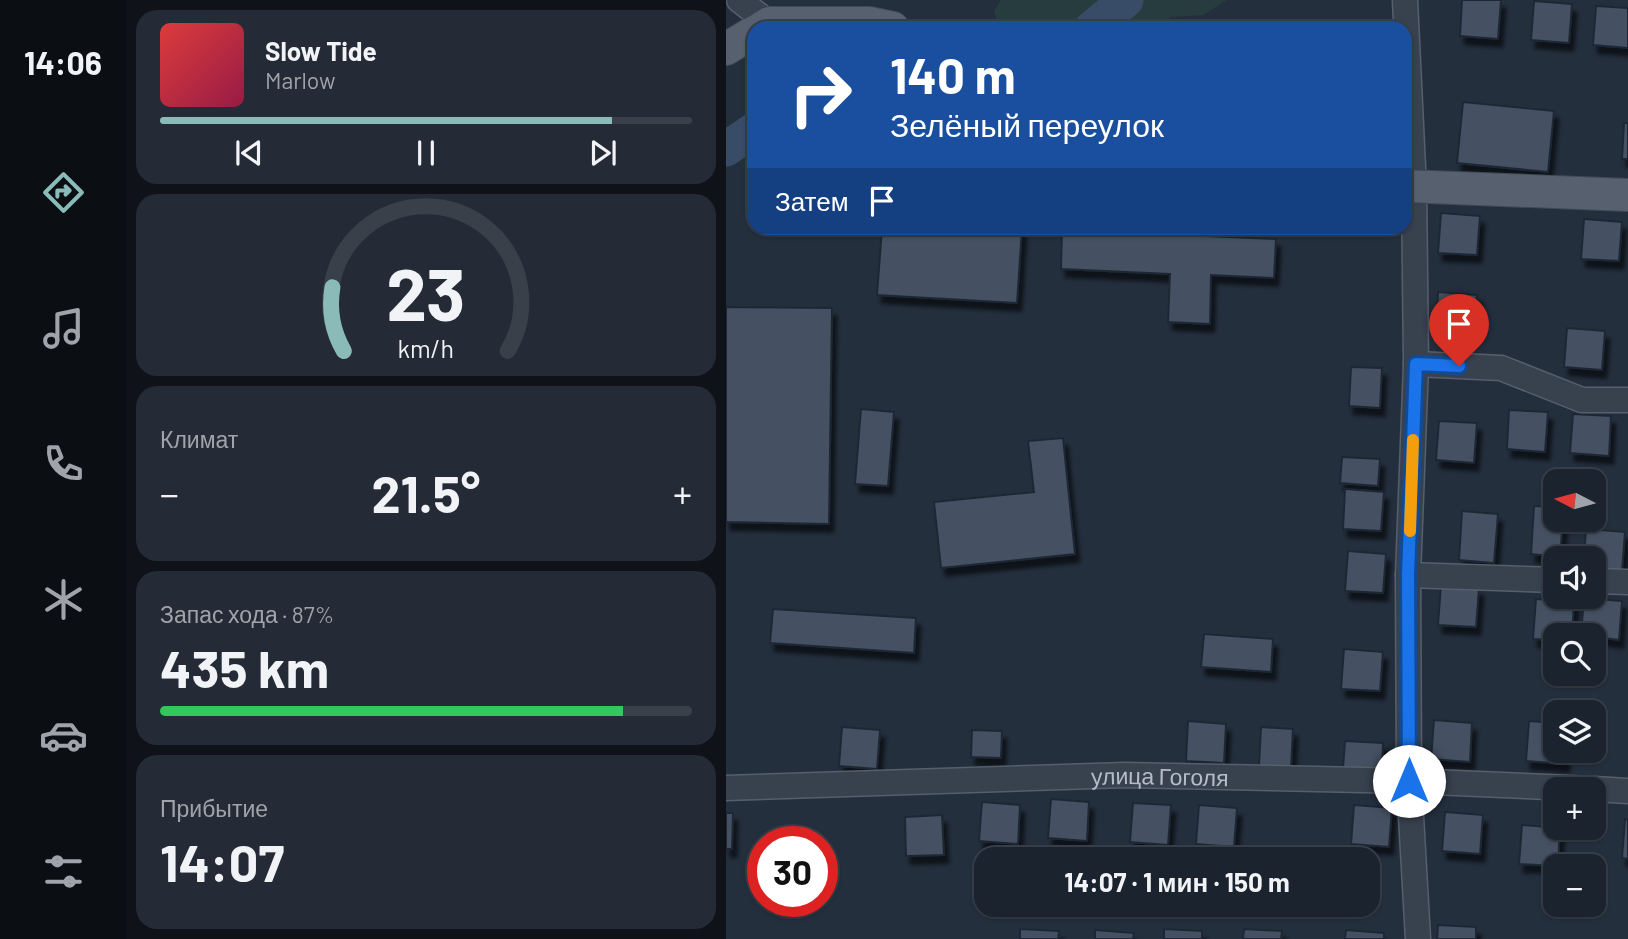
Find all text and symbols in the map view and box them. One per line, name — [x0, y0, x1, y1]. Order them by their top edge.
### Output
text: Slow Tide — [265, 35, 377, 66]
text: 14:06 — [24, 43, 102, 81]
text: 140 m — [890, 45, 1016, 104]
icon: right — [775, 49, 866, 140]
text: Marlow — [265, 66, 336, 94]
text: Зелёный переулок — [890, 105, 1164, 143]
icon: previous — [230, 134, 268, 172]
icon: pause — [407, 134, 445, 172]
icon: next — [584, 134, 622, 172]
icon: directions — [39, 168, 88, 217]
icon: arrive — [863, 182, 901, 220]
text: Затем — [775, 185, 849, 216]
text: 23 — [386, 249, 466, 337]
pin — [1429, 294, 1489, 366]
icon: music — [39, 304, 88, 353]
icon: arrive — [1440, 305, 1478, 343]
text: km/h — [398, 333, 454, 363]
text: Климат — [160, 425, 238, 453]
icon: phone — [39, 439, 88, 488]
text: 21.5° — [372, 461, 480, 523]
north arrow — [1543, 469, 1606, 532]
map controls — [1543, 469, 1606, 917]
text: − — [160, 470, 179, 516]
text: + — [673, 470, 692, 516]
button: sound — [1543, 546, 1606, 609]
icon: climate — [39, 575, 88, 624]
text: Запас хода · 87% — [160, 600, 334, 628]
button: search — [1543, 623, 1606, 686]
text: 435 km — [160, 636, 329, 698]
button: layers — [1543, 700, 1606, 763]
icon: car — [39, 711, 88, 760]
position arrow — [1372, 744, 1446, 818]
street label: улица Гоголя — [1091, 761, 1229, 791]
button: + — [1543, 777, 1606, 840]
text: Прибытие — [160, 794, 268, 822]
speed limit sign: 30 — [747, 826, 838, 917]
text: 14:07 — [160, 830, 284, 892]
icon: filters — [39, 847, 88, 896]
button: − — [1543, 854, 1606, 917]
text: 14:07 · 1 мин · 150 m — [1064, 866, 1290, 897]

